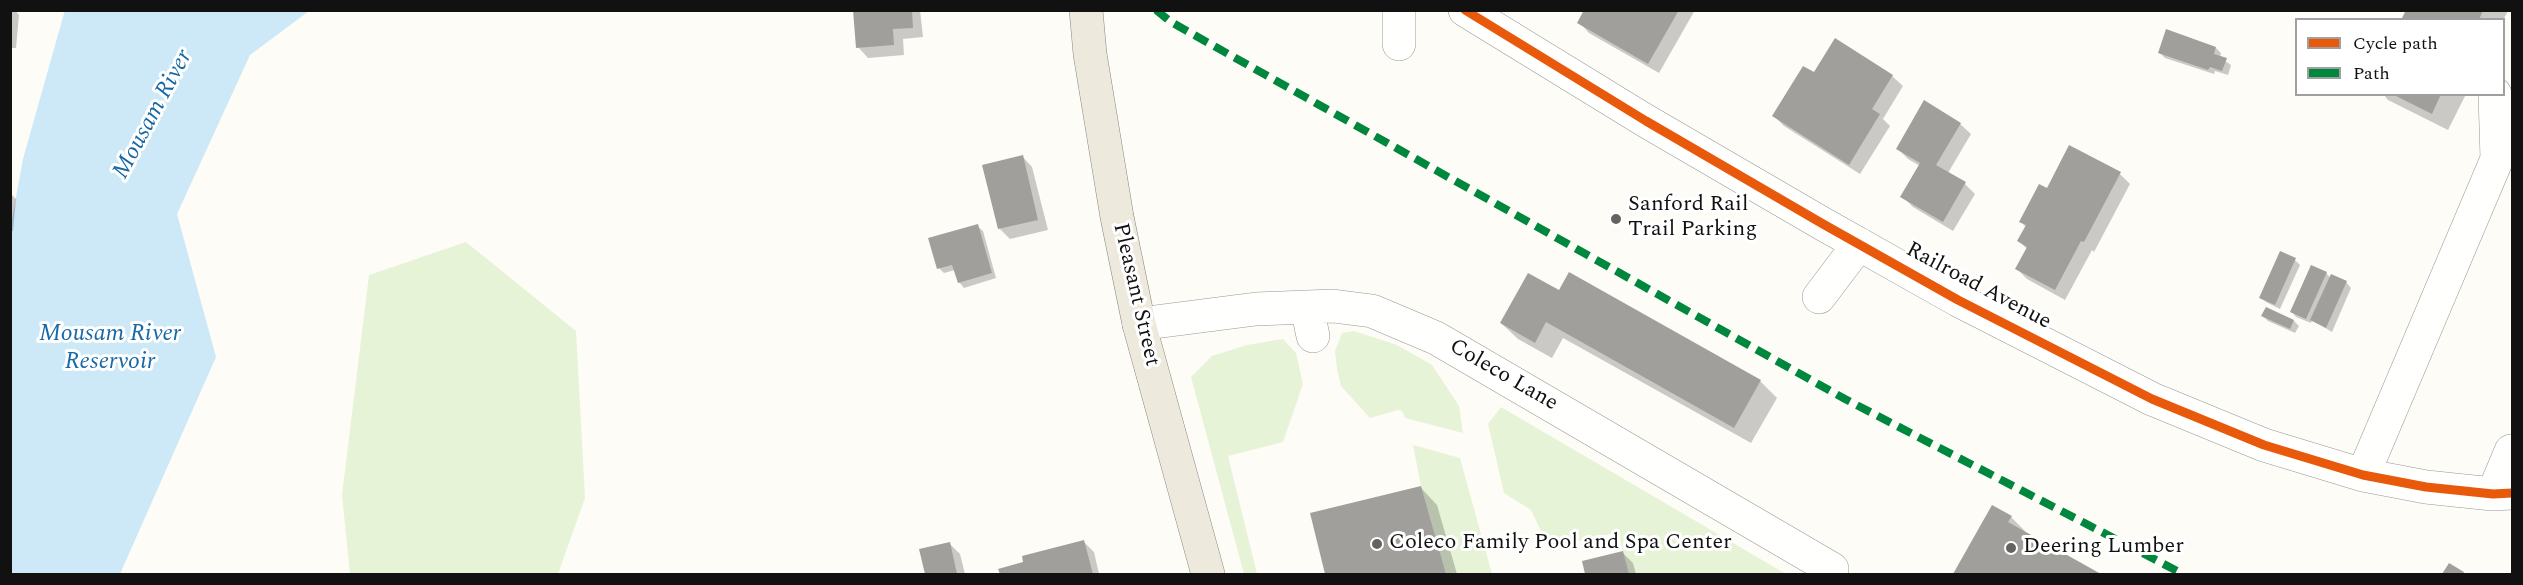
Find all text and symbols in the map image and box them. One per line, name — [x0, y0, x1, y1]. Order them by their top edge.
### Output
legend — [2295, 18, 2505, 96]
text: Cycle path — [2353, 30, 2438, 57]
water label: Mousam River — [108, 45, 200, 185]
text: Path — [2353, 60, 2390, 87]
place label: Sanford Rail Trail Parking — [1628, 193, 1757, 244]
marker: Sanford Rail Trail Parking — [1609, 212, 1623, 226]
street label: Pleasant Street — [1106, 221, 1164, 369]
street label: Railroad Avenue — [1901, 238, 2055, 336]
water label: Mousam River Reservoir — [39, 321, 181, 377]
street label: Coleco Lane — [1444, 334, 1562, 418]
place label: Coleco Family Pool and Spa Center — [1389, 531, 1732, 557]
place label: Deering Lumber — [2023, 535, 2184, 561]
marker: Coleco Family Pool and Spa Center — [1370, 537, 1384, 551]
marker: Deering Lumber — [2004, 541, 2018, 555]

